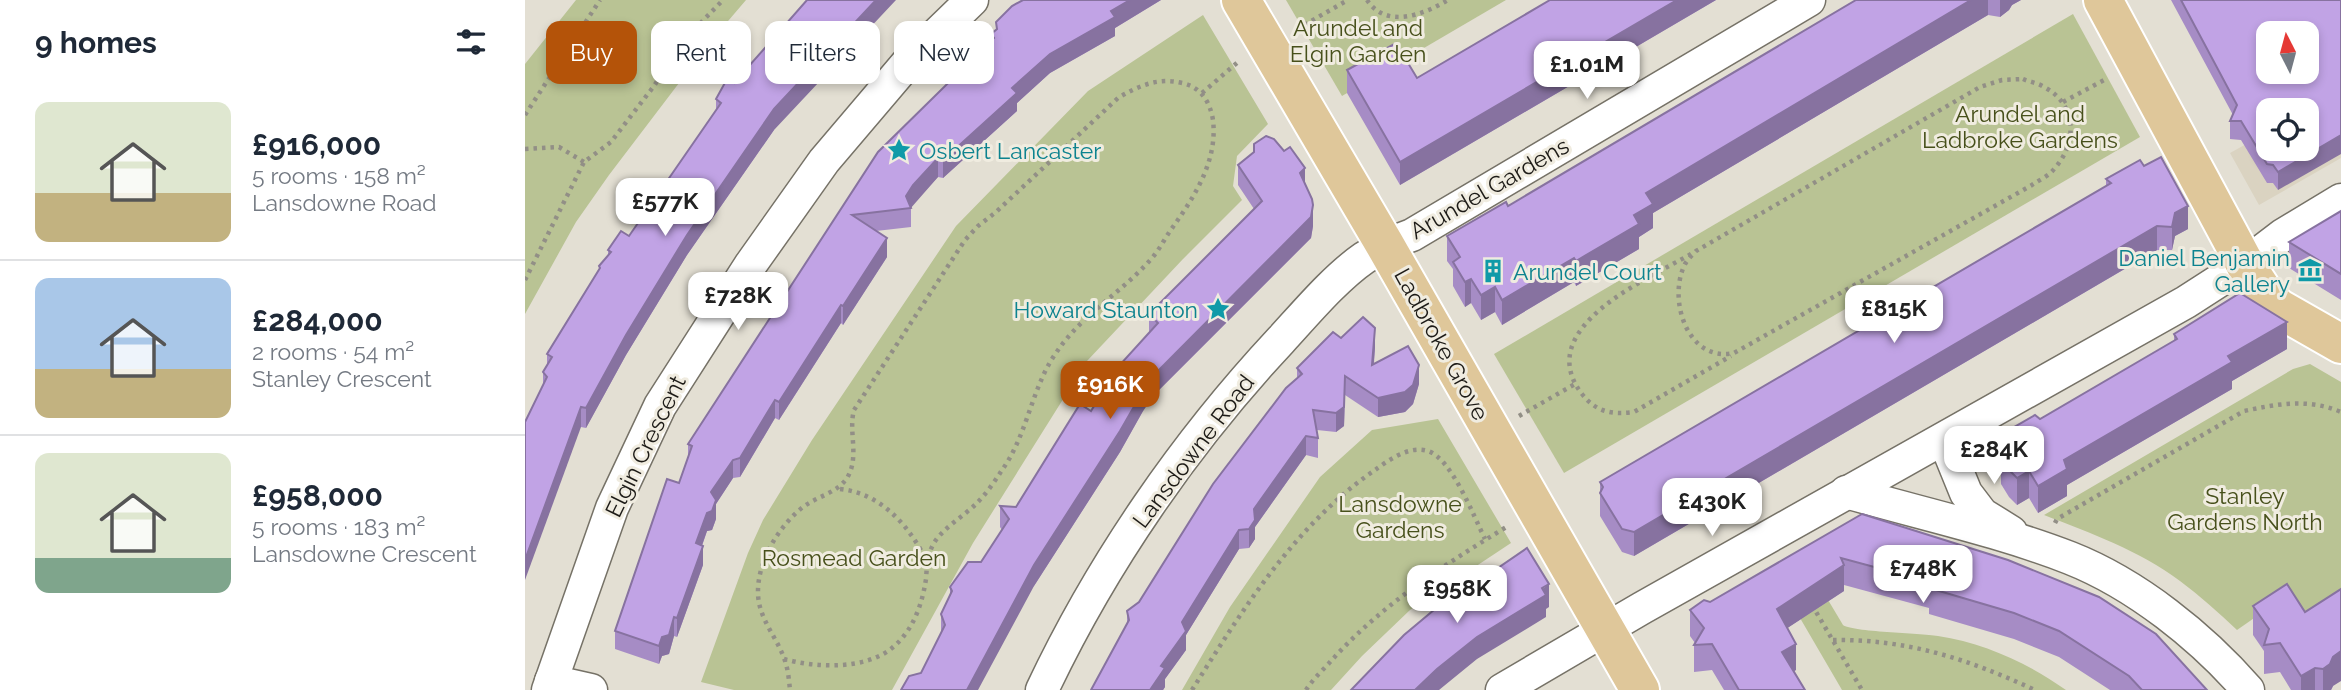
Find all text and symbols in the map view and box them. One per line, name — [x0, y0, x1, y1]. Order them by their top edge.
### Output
park label: Arundel and Elgin Garden — [1290, 14, 1426, 67]
chip: Buy — [546, 21, 637, 84]
chip: Rent — [651, 21, 751, 84]
chip: Filters — [765, 21, 880, 84]
chip: New — [894, 21, 994, 84]
north arrow — [2256, 21, 2319, 84]
map controls — [2256, 21, 2319, 161]
icon: filters — [452, 23, 490, 61]
text: 9 homes — [35, 25, 157, 60]
pin: £1.01M — [1530, 42, 1644, 101]
text: £1.01M — [1550, 50, 1624, 77]
button: locate — [2256, 98, 2319, 161]
park label: Arundel and Ladbroke Gardens — [1922, 100, 2118, 153]
text: £916,000 — [252, 127, 381, 162]
icon: home — [91, 130, 175, 214]
street label: Arundel Gardens — [1405, 132, 1573, 244]
place icon: Osbert Lancaster — [885, 136, 913, 164]
place label: Osbert Lancaster — [919, 137, 1101, 164]
text: 5 rooms · 158 m² — [252, 162, 426, 189]
pin: £577K — [616, 178, 714, 238]
text: £577K — [632, 187, 698, 214]
text: Lansdowne Road — [252, 189, 437, 216]
place label: Daniel Benjamin Gallery — [2118, 244, 2290, 297]
museum icon: Daniel Benjamin Gallery — [2296, 256, 2324, 284]
building icon: Arundel Court — [1479, 257, 1507, 285]
place label: Arundel Court — [1513, 258, 1662, 285]
street label: Ladbroke Grove — [1389, 263, 1495, 425]
pin: £728K — [689, 272, 787, 332]
text: £728K — [704, 281, 772, 308]
pin: £815K — [1845, 286, 1943, 345]
text: £815K — [1861, 294, 1927, 321]
place icon: Howard Staunton — [1204, 295, 1232, 323]
place label: Howard Staunton — [1014, 296, 1198, 323]
text: £284,000 — [252, 303, 383, 338]
icon: home — [91, 306, 175, 390]
text: 2 rooms · 54 m² — [252, 338, 414, 365]
pin: £916K — [1061, 362, 1159, 421]
text: Stanley Crescent — [252, 365, 432, 392]
street label: Lansdowne Road — [1127, 369, 1259, 533]
text: £916K — [1077, 370, 1143, 397]
street label: Elgin Crescent — [599, 371, 691, 521]
pin: £284K — [1945, 426, 2043, 486]
text: £284K — [1960, 435, 2028, 462]
text: £958,000 — [252, 478, 383, 513]
pin: £430K — [1663, 478, 1761, 538]
icon: home — [91, 481, 175, 565]
park label: Stanley Gardens North — [2167, 482, 2323, 535]
text: £430K — [1678, 487, 1746, 514]
park label: Lansdowne Gardens — [1338, 490, 1462, 543]
text: 5 rooms · 183 m² — [252, 513, 426, 540]
text: Lansdowne Crescent — [252, 540, 477, 567]
park label: Rosmead Garden — [762, 544, 946, 571]
pin: £748K — [1874, 546, 1972, 605]
text: £748K — [1890, 554, 1956, 581]
pin: £958K — [1408, 566, 1506, 625]
text: £958K — [1423, 574, 1491, 601]

